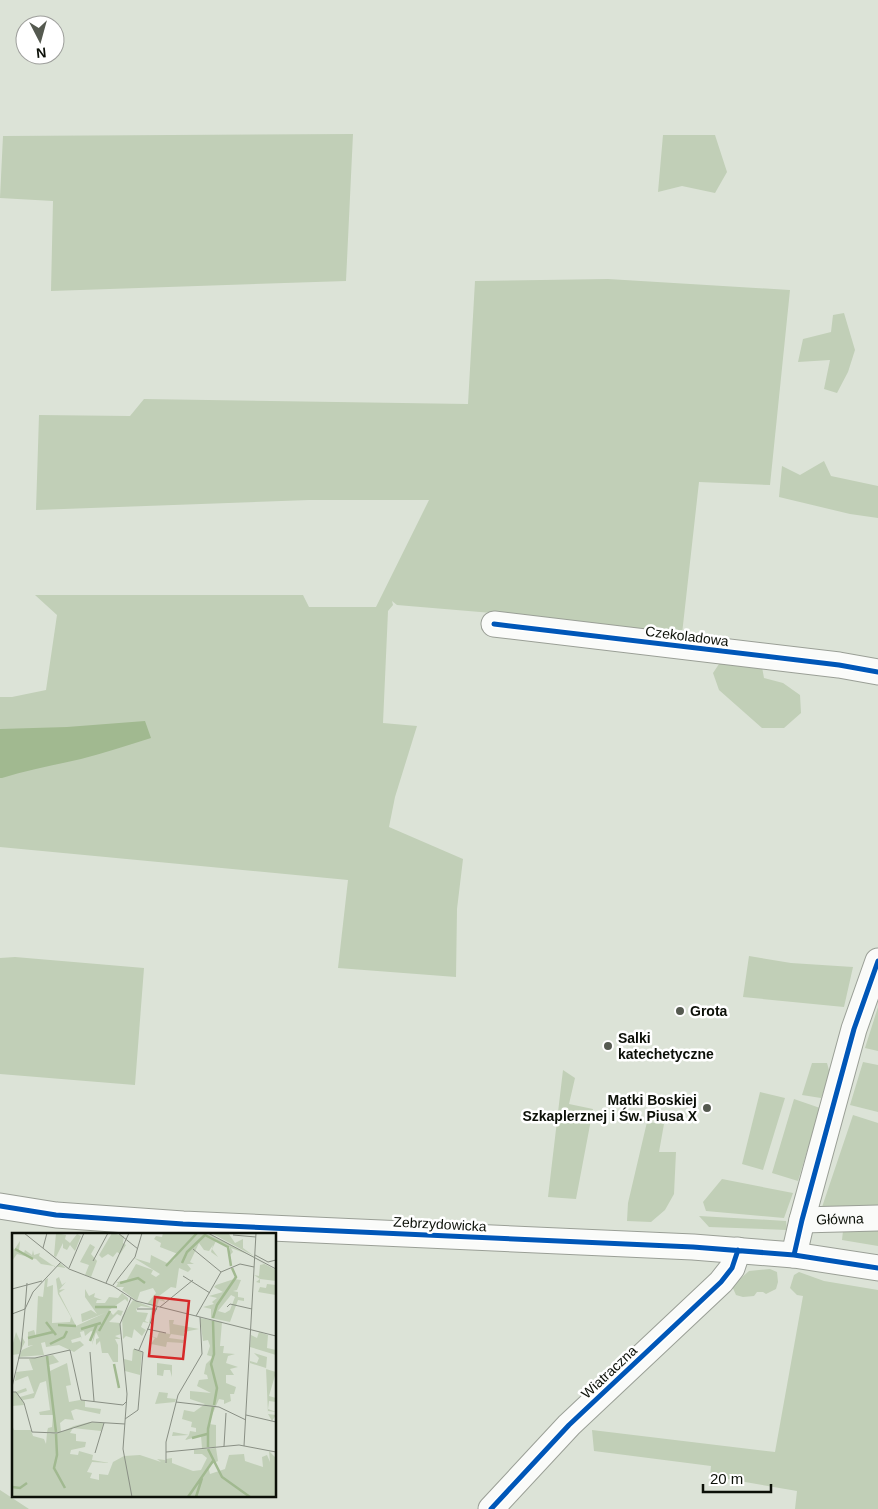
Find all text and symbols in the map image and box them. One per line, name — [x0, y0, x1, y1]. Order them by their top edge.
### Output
north arrow — [15, 15, 65, 65]
text: N — [35, 44, 47, 61]
street label: Czekoladowa — [644, 623, 730, 649]
place label: Grota — [690, 1003, 728, 1019]
marker: Grota — [674, 1005, 686, 1017]
place label: Salki katechetyczne — [618, 1030, 714, 1062]
marker: Salki katechetyczne — [602, 1040, 614, 1052]
place label: Matki Boskiej Szkaplerznej i Św. Piusa X — [522, 1092, 698, 1124]
marker: Matki Boskiej Szkaplerznej i Św. Piusa X — [701, 1102, 713, 1114]
street label: Główna — [816, 1210, 864, 1228]
street label: Zebrzydowicka — [393, 1214, 487, 1234]
inset map — [12, 1233, 276, 1496]
street label: Wiatraczna — [578, 1342, 640, 1402]
scale bar — [703, 1462, 770, 1494]
text: 20 m — [710, 1470, 743, 1487]

